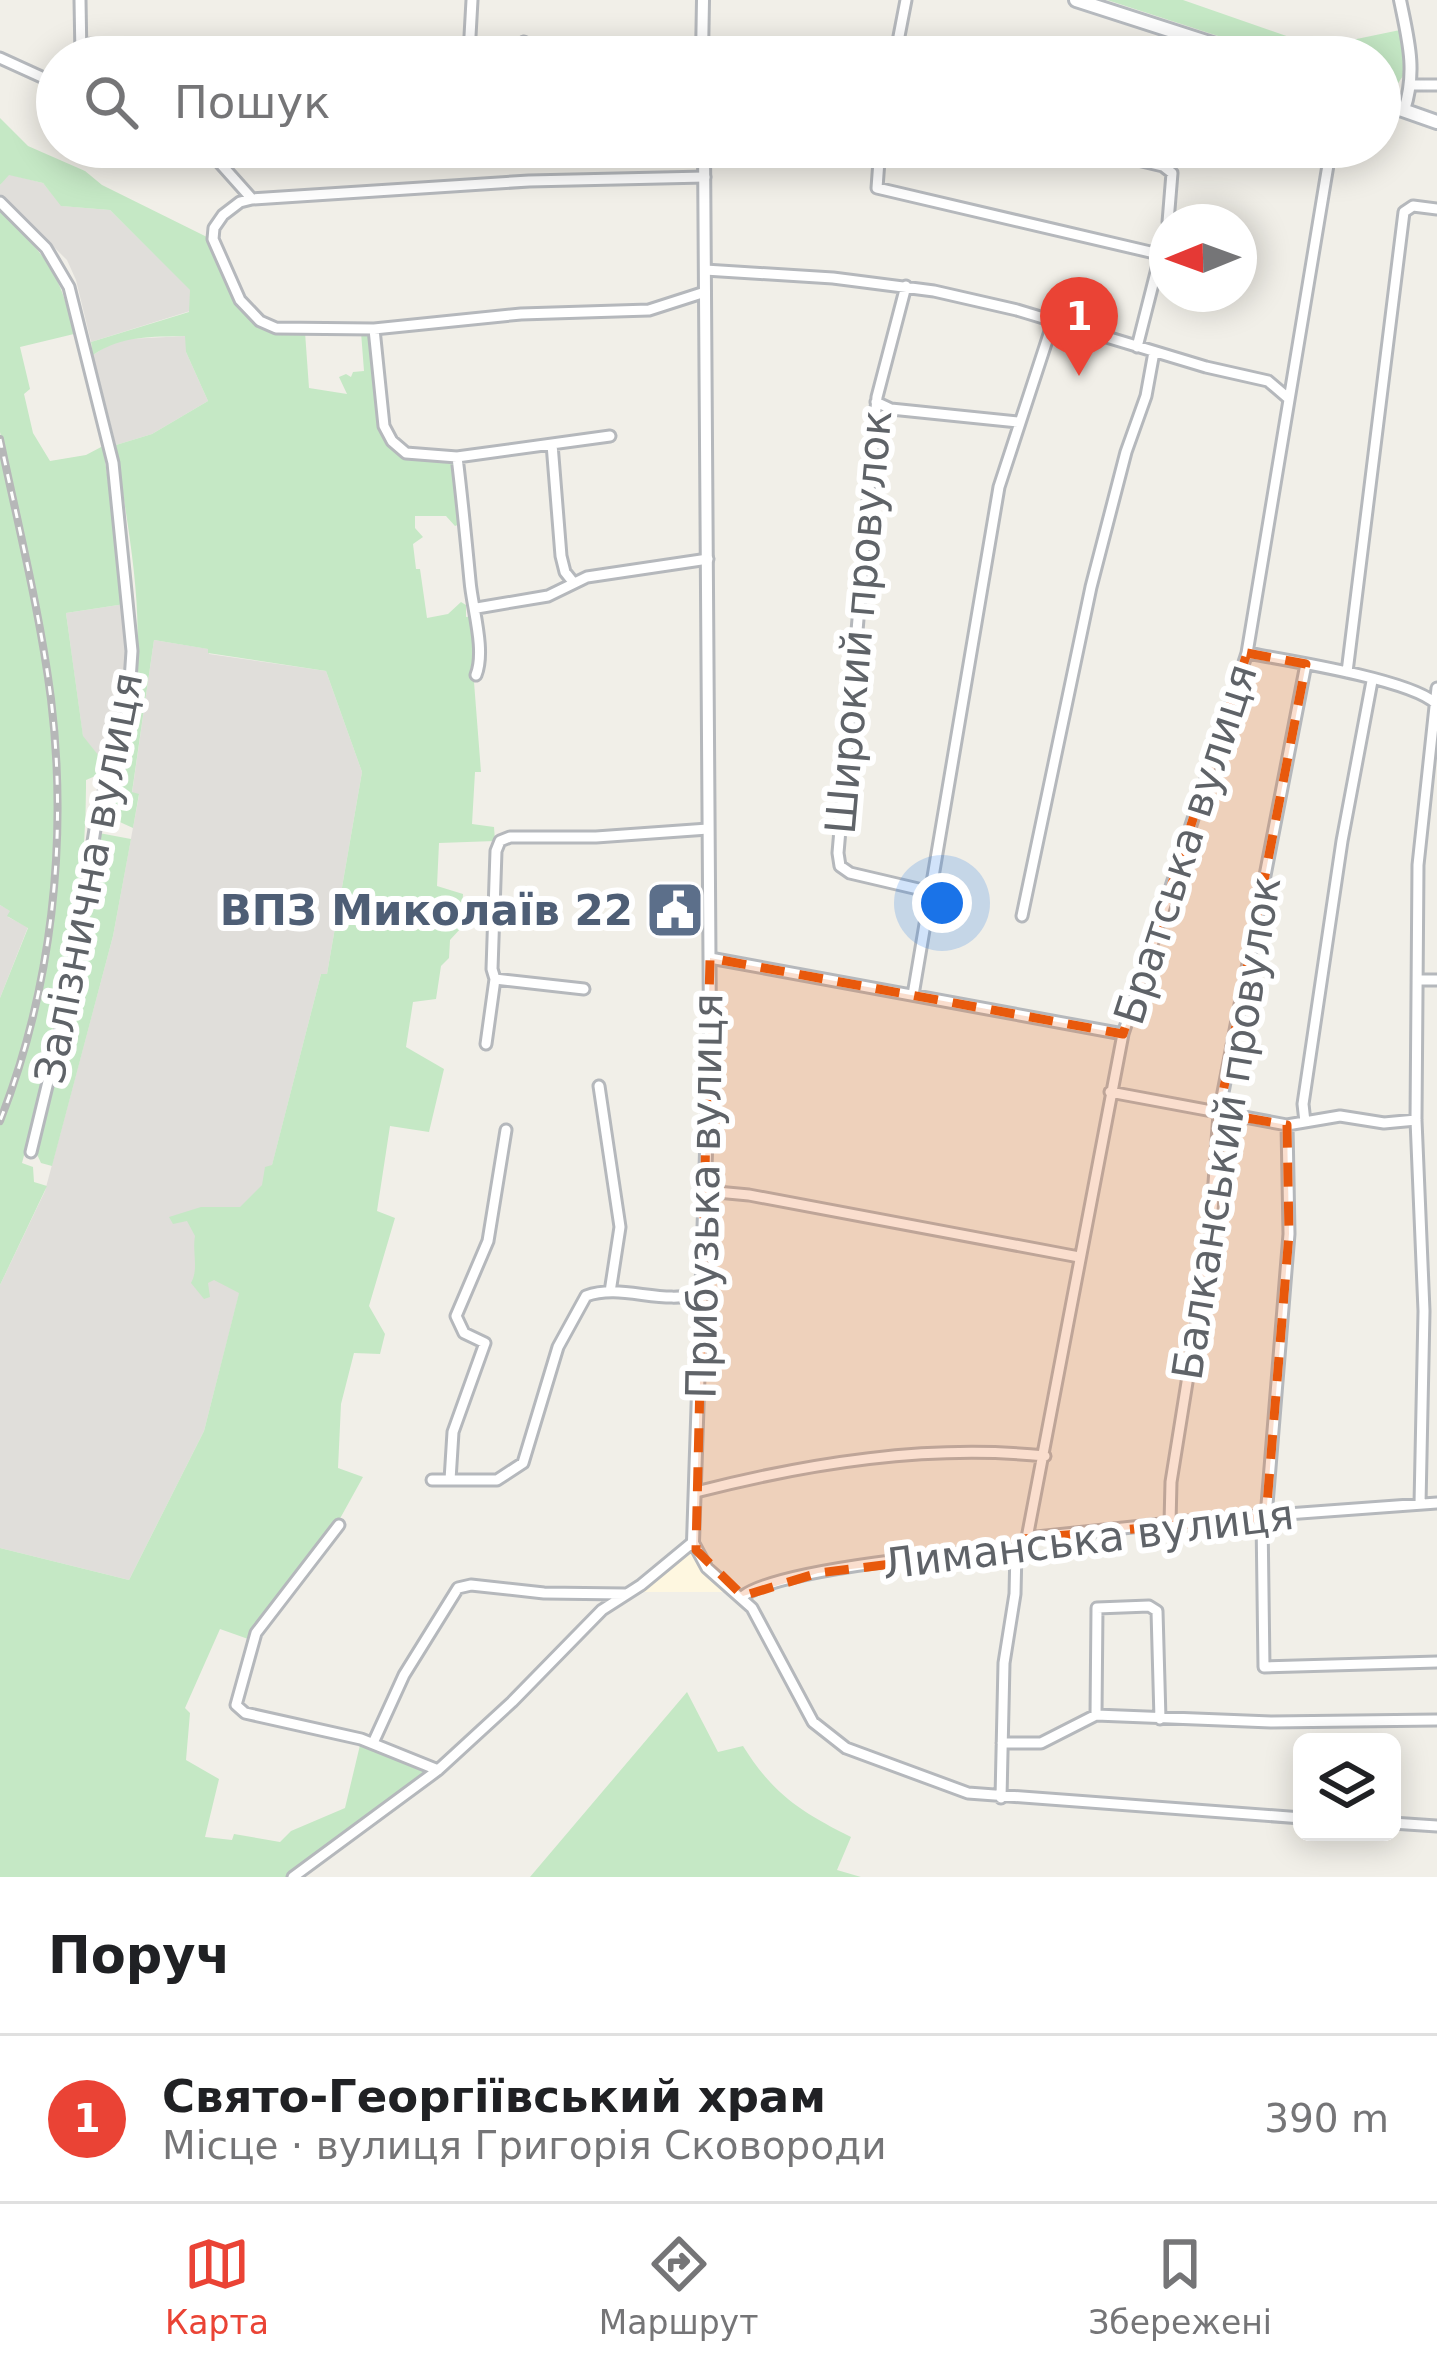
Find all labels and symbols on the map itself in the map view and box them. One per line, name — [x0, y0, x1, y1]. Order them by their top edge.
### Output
north arrow — [1149, 204, 1257, 312]
pin: 1 — [1040, 277, 1118, 376]
street label: Широкий провулок — [816, 408, 901, 836]
street label: Братська вулиця — [1104, 658, 1267, 1030]
street label: Залізнична вулиця — [25, 669, 152, 1088]
your location — [912, 873, 972, 933]
street label: Балканський провулок — [1163, 873, 1290, 1383]
public building icon: ВПЗ Миколаїв 22 — [644, 879, 706, 941]
place label: ВПЗ Миколаїв 22 — [220, 886, 633, 935]
street label: Прибузька вулиця — [676, 993, 733, 1399]
street label: Лиманська вулиця — [880, 1490, 1296, 1589]

